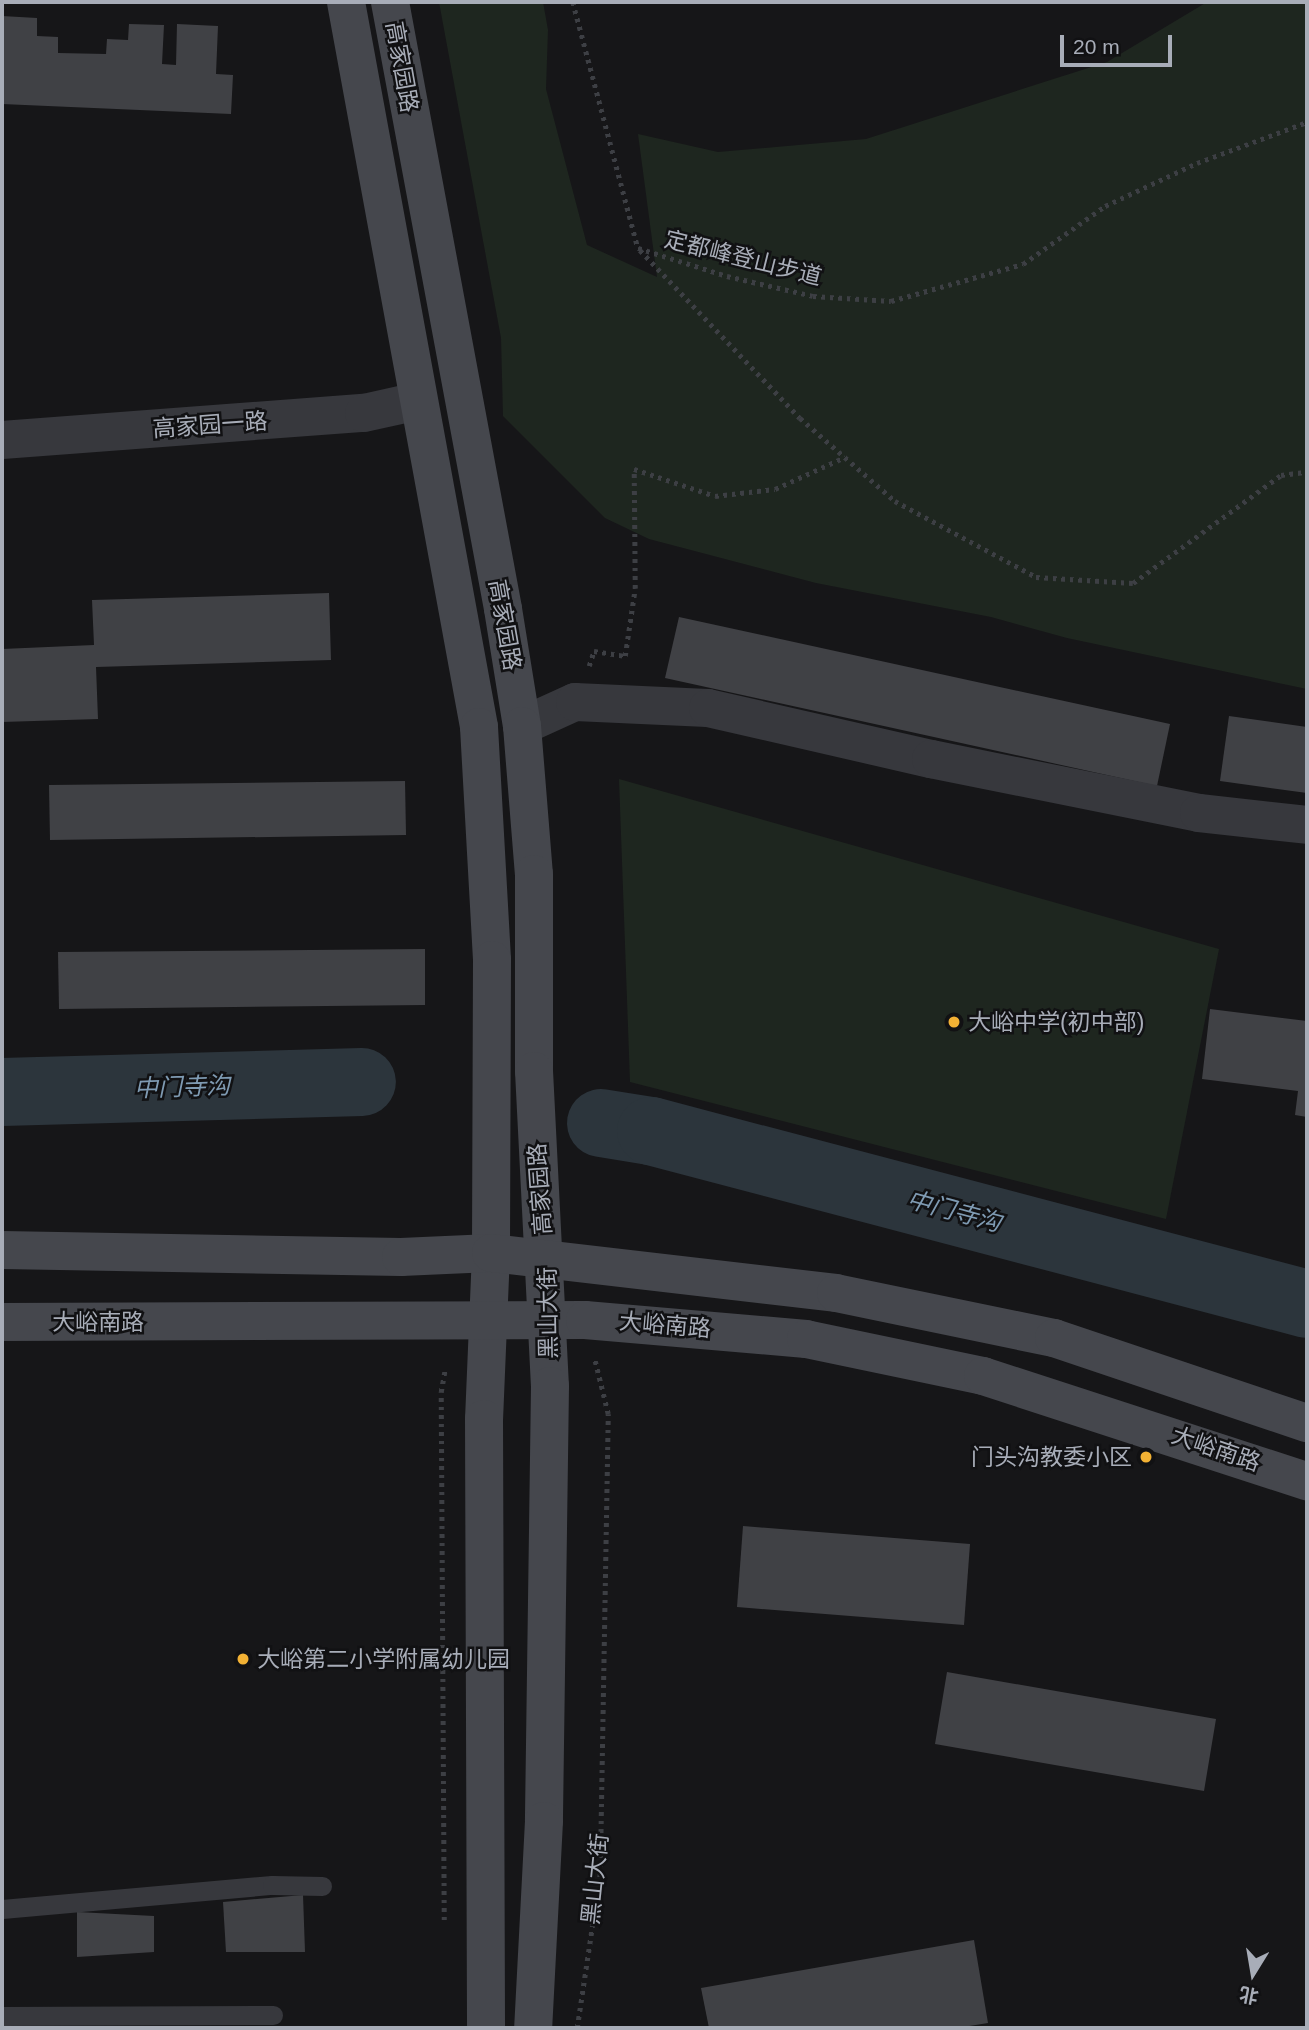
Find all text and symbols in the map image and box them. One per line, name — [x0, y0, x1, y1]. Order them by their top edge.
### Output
street label: 高家园路 — [380, 19, 424, 115]
scale bar — [1064, 21, 1176, 65]
text: 20 m — [1073, 35, 1120, 58]
street label: 定都峰登山步道 — [662, 225, 824, 291]
street label: 高家园一路 — [152, 407, 268, 443]
street label: 高家园路 — [483, 577, 527, 673]
place label: 大峪中学(初中部) — [968, 1008, 1144, 1036]
marker: 大峪中学(初中部) — [946, 1014, 962, 1030]
water label: 中门寺沟 — [134, 1071, 230, 1103]
street label: 高家园路 — [523, 1142, 557, 1236]
water label: 中门寺沟 — [904, 1185, 1004, 1237]
street label: 黑山大街 — [533, 1267, 563, 1359]
street label: 大峪南路 — [618, 1307, 712, 1343]
street label: 大峪南路 — [52, 1308, 144, 1336]
street label: 大峪南路 — [1168, 1421, 1264, 1477]
place label: 门头沟教委小区 — [971, 1443, 1132, 1471]
marker: 门头沟教委小区 — [1138, 1449, 1154, 1465]
place label: 大峪第二小学附属幼儿园 — [257, 1645, 510, 1673]
marker: 大峪第二小学附属幼儿园 — [235, 1651, 251, 1667]
street label: 黑山大街 — [576, 1832, 614, 1926]
north arrow — [1218, 1939, 1288, 2009]
text: 北 — [1238, 1983, 1260, 2007]

